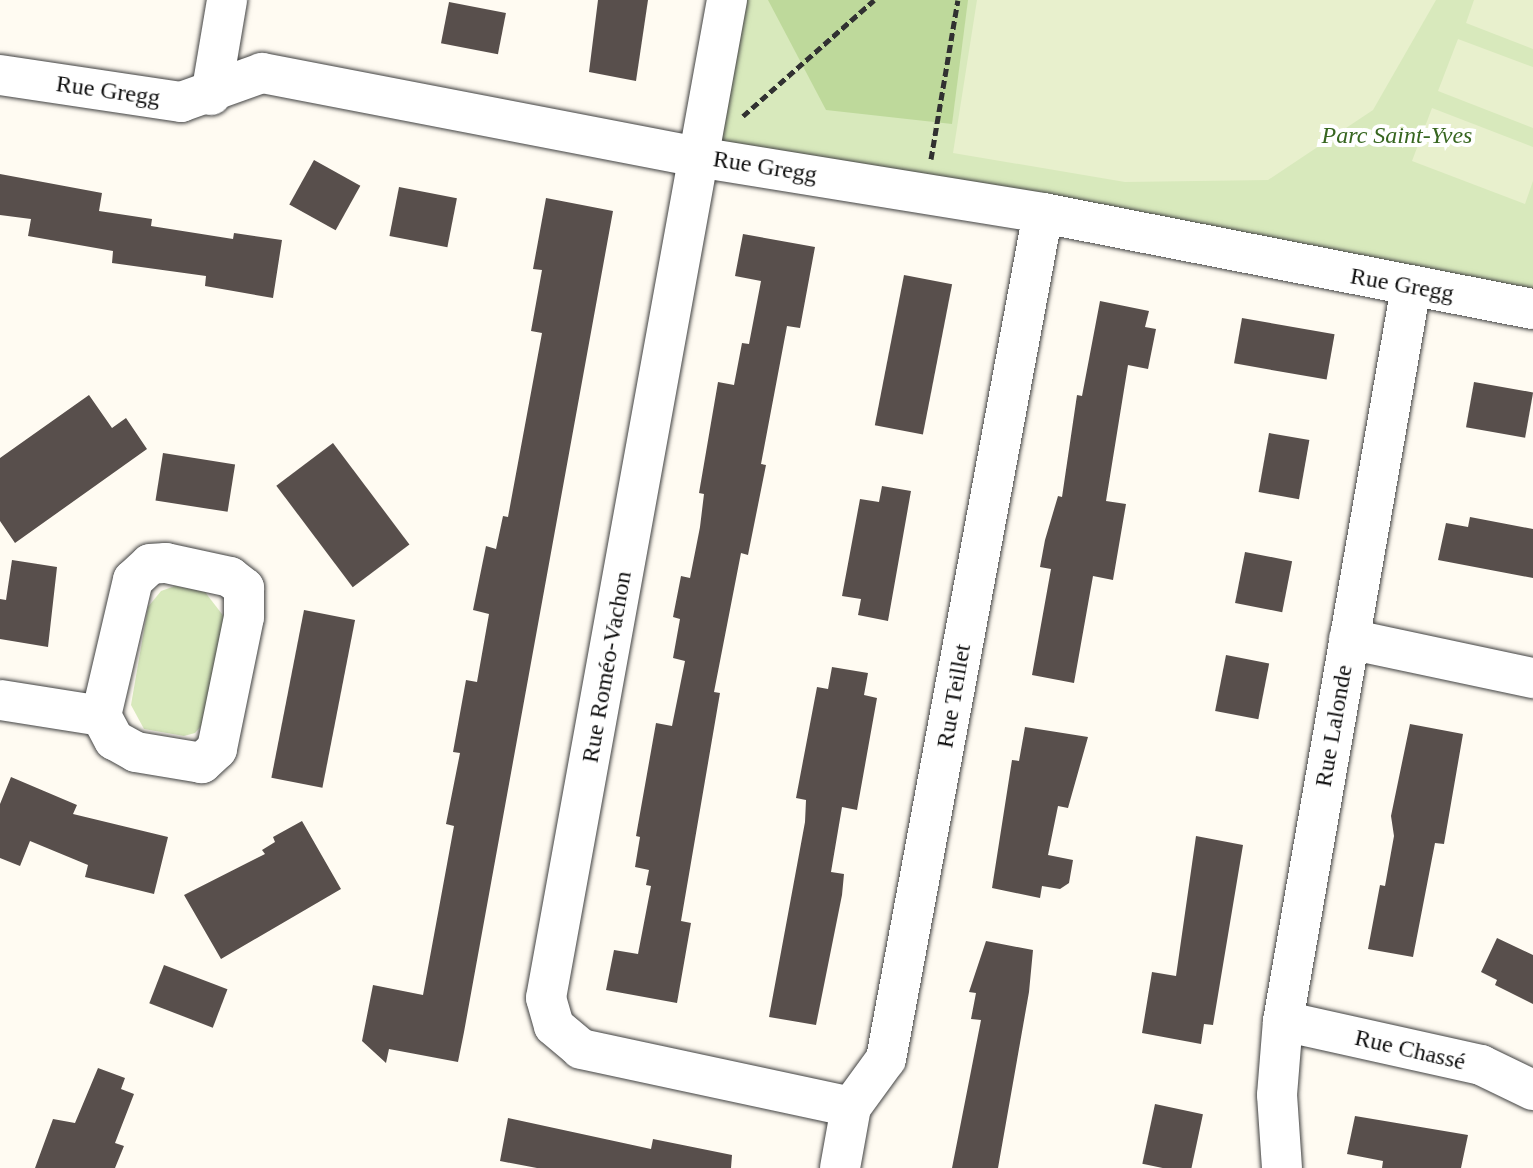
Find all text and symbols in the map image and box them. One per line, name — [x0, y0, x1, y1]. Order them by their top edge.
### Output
street label: Rue Gregg — [54, 69, 162, 113]
park label: Parc Saint-Yves — [1322, 122, 1472, 150]
street label: Rue Gregg — [711, 145, 819, 189]
street label: Rue Gregg — [1348, 262, 1456, 308]
street label: Rue Roméo-Vachon — [576, 569, 638, 765]
street label: Rue Teillet — [931, 641, 977, 751]
street label: Rue Lalonde — [1309, 663, 1359, 789]
street label: Rue Chassé — [1352, 1023, 1468, 1077]

